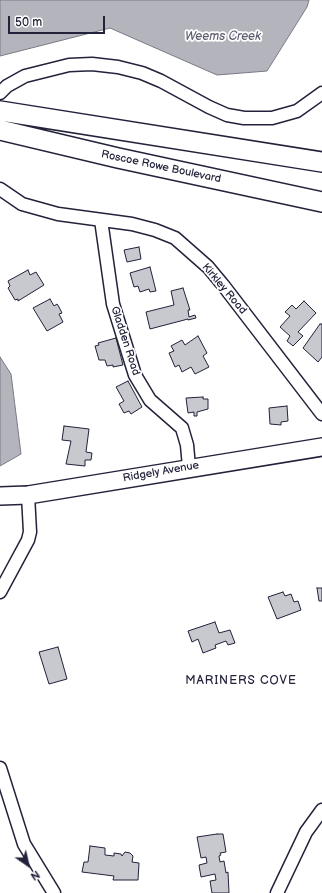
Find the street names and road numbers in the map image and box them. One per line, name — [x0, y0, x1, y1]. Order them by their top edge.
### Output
street label: Roscoe Rowe Boulevard — [100, 148, 222, 186]
street label: Kirkley Road — [199, 261, 249, 317]
street label: Gladden Road — [108, 305, 142, 377]
street label: Ridgely Avenue — [122, 459, 200, 485]

